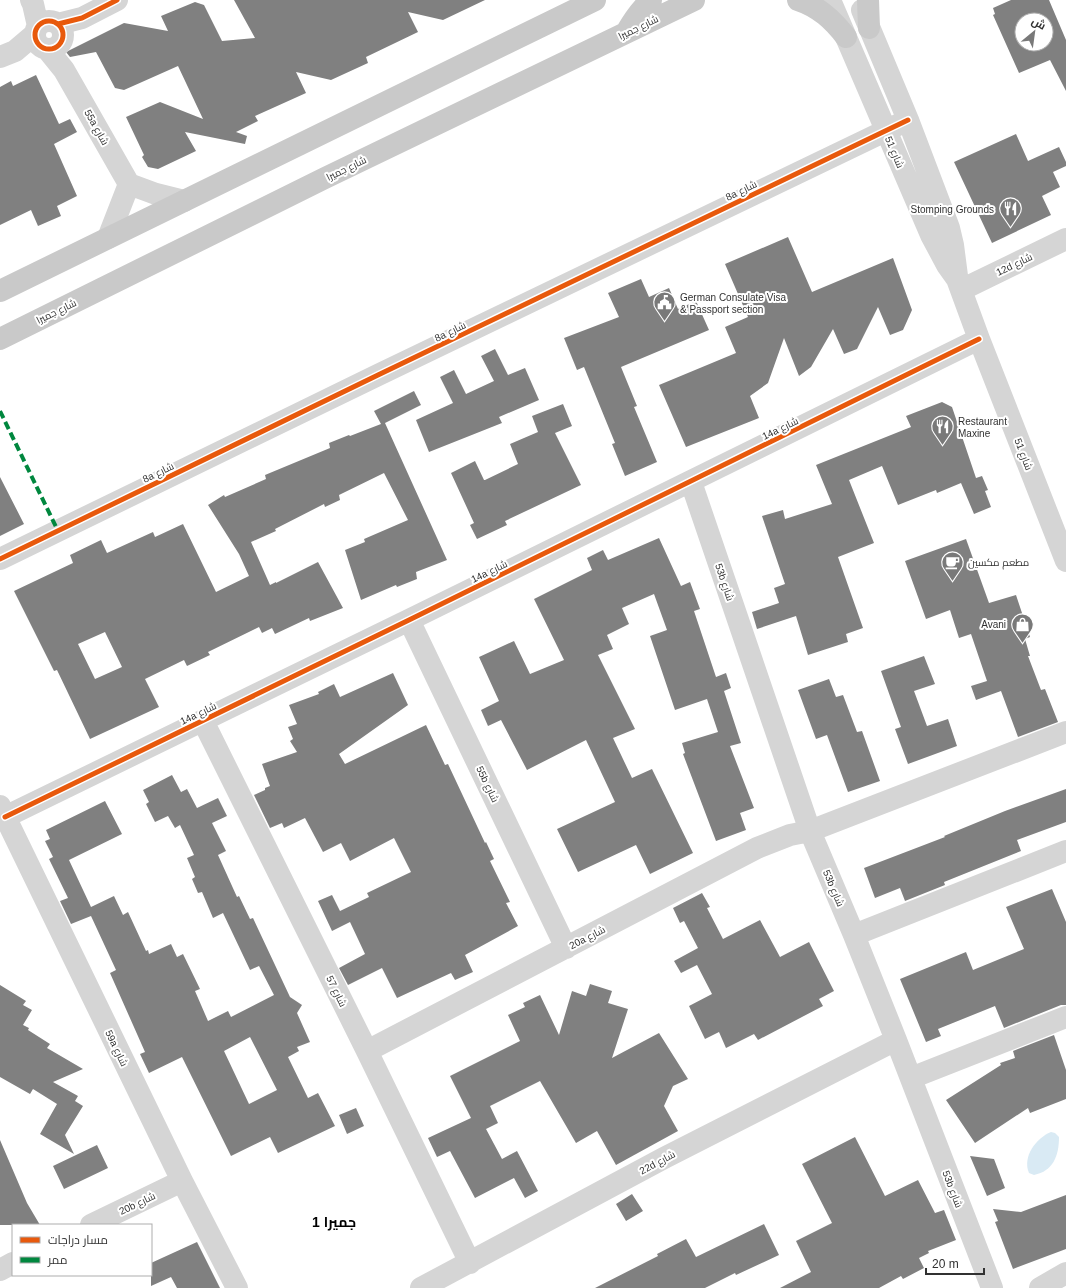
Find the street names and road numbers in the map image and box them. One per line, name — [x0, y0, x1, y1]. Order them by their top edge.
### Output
street label: شارع جميرا — [616, 13, 660, 43]
street label: 55a شارع — [81, 108, 111, 147]
street label: شارع 51 — [882, 135, 906, 170]
street label: شارع جميرا — [324, 154, 368, 184]
street label: 8a شارع — [724, 178, 759, 204]
street label: 12d شارع — [994, 251, 1035, 279]
street label: شارع جميرا — [34, 297, 78, 327]
street label: 8a شارع — [433, 319, 468, 345]
street label: 14a شارع — [760, 415, 801, 443]
street label: شارع 51 — [1012, 437, 1035, 472]
street label: 8a شارع — [141, 460, 176, 486]
street label: 14a شارع — [469, 558, 510, 586]
street label: 53b شارع — [712, 562, 736, 603]
street label: 14a شارع — [178, 700, 219, 728]
street label: 55b شارع — [473, 764, 501, 805]
street label: 53b شارع — [820, 868, 846, 909]
street label: 20a شارع — [567, 924, 607, 952]
street label: شارع 57 — [323, 974, 349, 1009]
street label: 59a شارع — [102, 1028, 130, 1069]
street label: 22d شارع — [638, 1148, 677, 1177]
street label: 53b شارع — [940, 1169, 965, 1210]
street label: 20b شارع — [117, 1190, 158, 1218]

